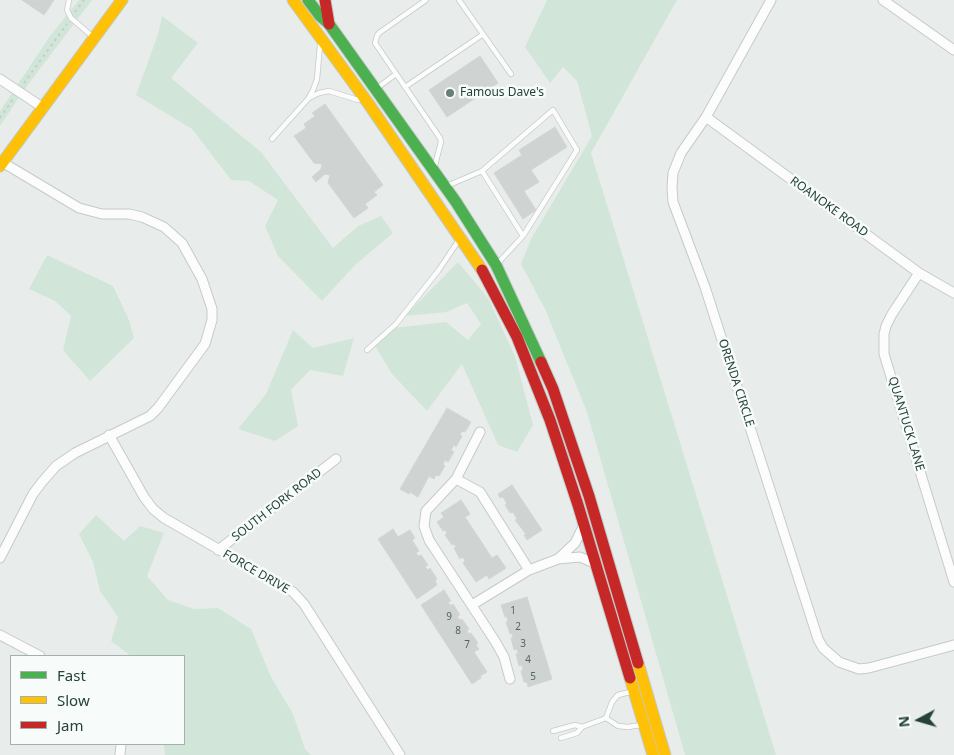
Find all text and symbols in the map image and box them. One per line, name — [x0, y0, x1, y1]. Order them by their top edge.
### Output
place label: Famous Dave's — [460, 86, 544, 100]
marker: Famous Dave's — [444, 87, 456, 99]
street label: ROANOKE ROAD — [787, 174, 871, 240]
street label: ORENDA CIRCLE — [715, 337, 757, 429]
street label: QUANTUCK LANE — [885, 375, 927, 473]
street label: SOUTH FORK ROAD — [229, 465, 325, 545]
street label: FORCE DRIVE — [220, 547, 292, 597]
house number: 1 — [510, 605, 516, 617]
house number: 9 — [446, 611, 452, 623]
house number: 2 — [515, 621, 521, 633]
house number: 8 — [455, 625, 461, 637]
house number: 3 — [520, 638, 526, 650]
house number: 7 — [464, 639, 470, 651]
house number: 4 — [525, 654, 531, 666]
legend — [10, 655, 185, 745]
text: Fast — [57, 665, 86, 685]
house number: 5 — [530, 671, 536, 683]
text: Slow — [57, 690, 90, 710]
north arrow — [894, 695, 944, 745]
text: Jam — [57, 715, 84, 735]
text: N — [894, 715, 914, 728]

